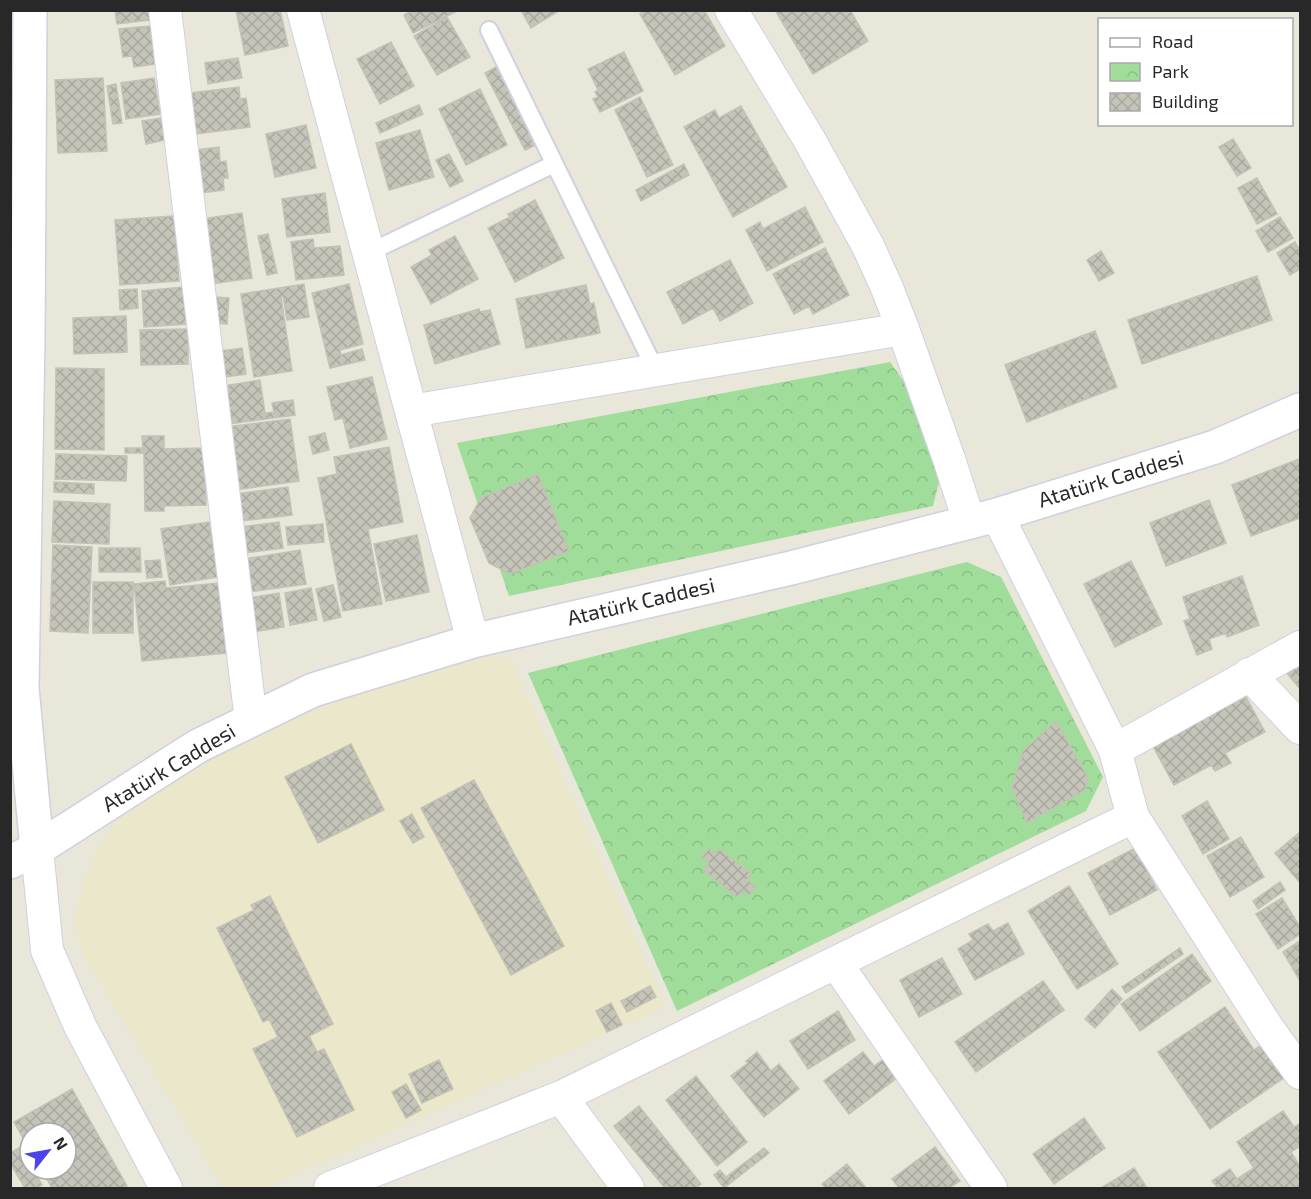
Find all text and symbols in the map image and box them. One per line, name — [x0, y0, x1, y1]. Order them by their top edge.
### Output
legend — [1098, 18, 1293, 126]
text: Road — [1152, 30, 1193, 52]
text: Park — [1152, 60, 1189, 82]
text: Building — [1152, 90, 1219, 112]
street label: Atatürk Caddesi — [1035, 444, 1186, 512]
street label: Atatürk Caddesi — [564, 571, 717, 630]
street label: Atatürk Caddesi — [97, 717, 239, 816]
north arrow — [18, 1121, 78, 1181]
text: N — [50, 1133, 72, 1153]

